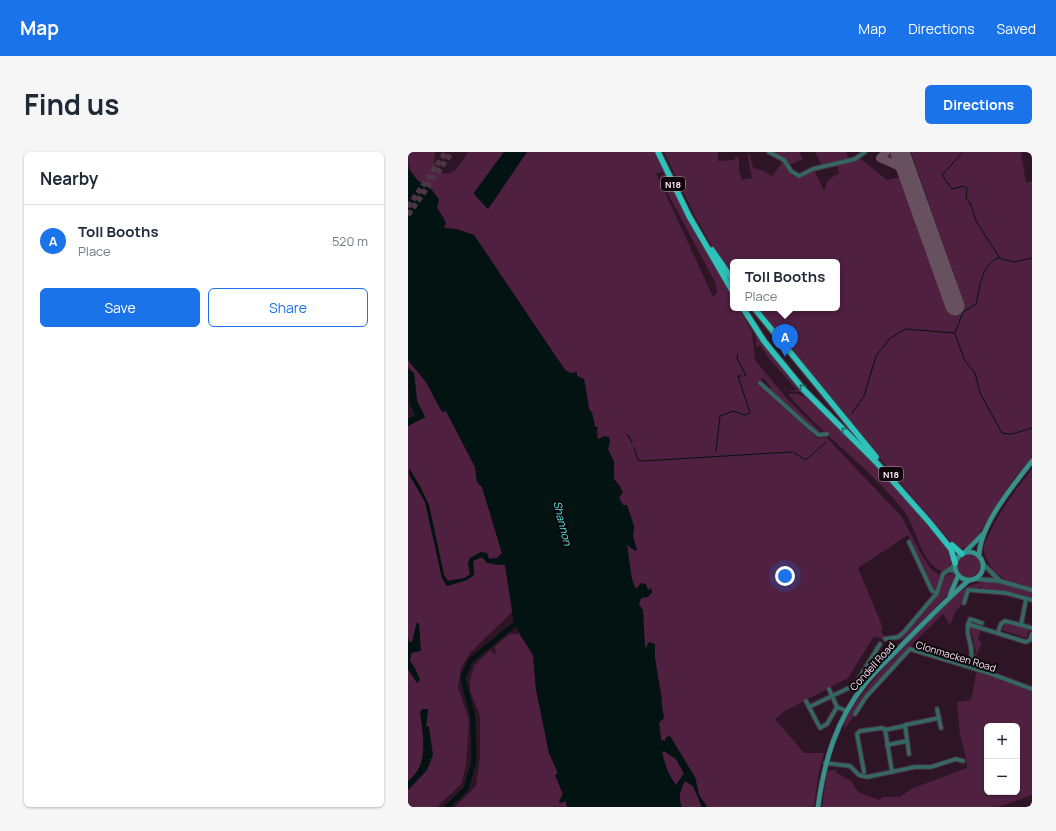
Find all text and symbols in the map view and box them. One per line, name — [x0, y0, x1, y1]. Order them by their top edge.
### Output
text: Map — [20, 15, 59, 41]
text: Map — [858, 19, 886, 38]
text: Directions — [908, 19, 975, 38]
text: Saved — [997, 19, 1036, 38]
text: Find us — [24, 85, 119, 123]
button: Directions — [925, 85, 1032, 124]
text: Nearby — [40, 167, 98, 190]
road number: N18 — [661, 177, 685, 191]
text: Toll Booths — [78, 221, 159, 242]
text: A — [49, 232, 57, 250]
text: 520 m — [332, 232, 368, 250]
text: Place — [78, 242, 111, 260]
popup — [730, 259, 840, 311]
text: Toll Booths — [745, 266, 825, 287]
text: Place — [745, 287, 777, 305]
button: Save — [40, 288, 200, 327]
button: Share — [208, 288, 368, 327]
pin: A — [772, 324, 798, 357]
one-way arrow — [800, 385, 807, 392]
one-way arrow — [841, 427, 849, 435]
road number: N18 — [879, 467, 903, 481]
water label: Shannon — [550, 499, 576, 547]
your location — [775, 566, 795, 586]
street label: Clonmacken Road — [914, 637, 998, 675]
street label: Condell Road — [846, 639, 898, 693]
map controls — [984, 723, 1020, 795]
button: + — [984, 723, 1020, 759]
button: − — [984, 759, 1020, 795]

